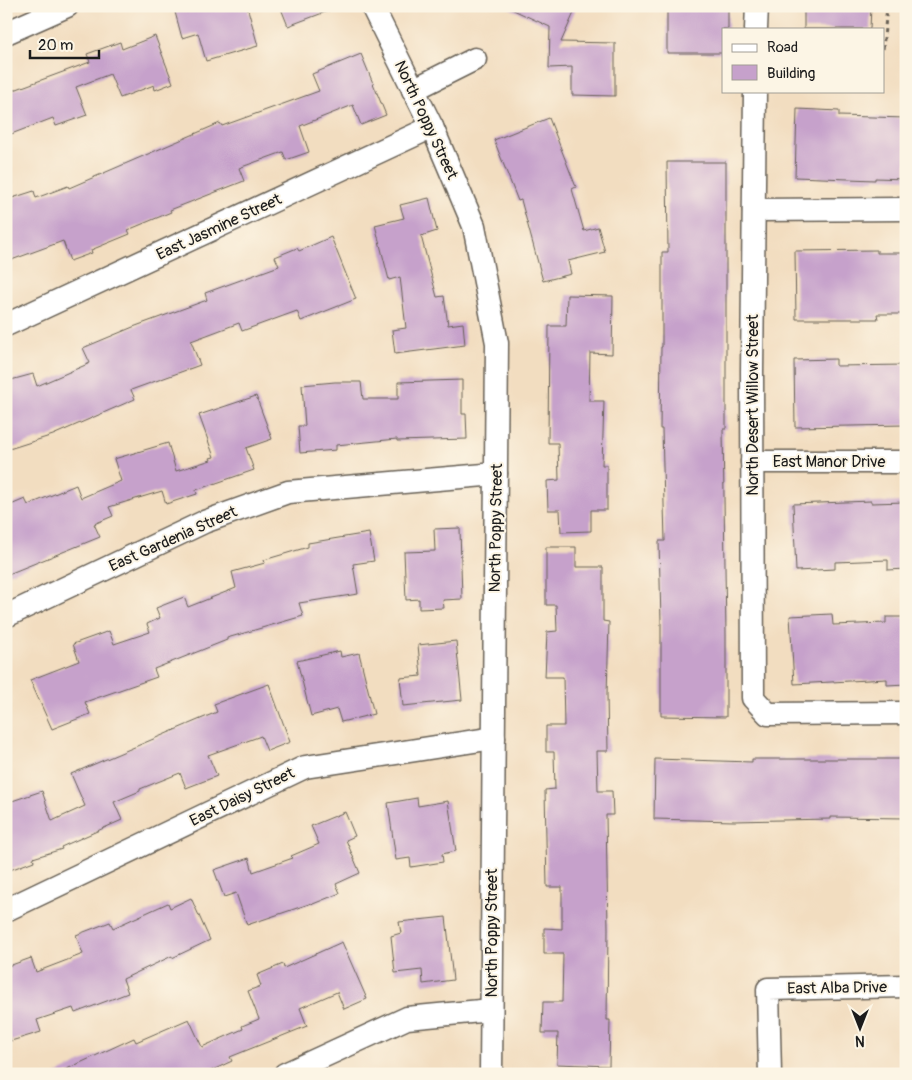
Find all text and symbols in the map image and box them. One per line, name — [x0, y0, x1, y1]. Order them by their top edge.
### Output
scale bar — [30, 28, 99, 60]
legend — [722, 28, 884, 92]
text: 20 m — [38, 36, 73, 55]
text: Road — [767, 38, 798, 57]
street label: North Poppy Street — [390, 57, 463, 183]
text: Building — [767, 64, 815, 83]
street label: East Jasmine Street — [153, 189, 285, 265]
street label: North Desert Willow Street — [743, 314, 763, 496]
street label: East Manor Drive — [773, 452, 885, 472]
street label: North Poppy Street — [485, 463, 507, 593]
street label: East Gardenia Street — [106, 502, 241, 576]
street label: East Daisy Street — [186, 763, 298, 831]
street label: North Poppy Street — [482, 868, 502, 997]
street label: East Alba Drive — [787, 977, 887, 999]
north arrow — [834, 1002, 884, 1052]
text: N — [855, 1032, 865, 1049]

